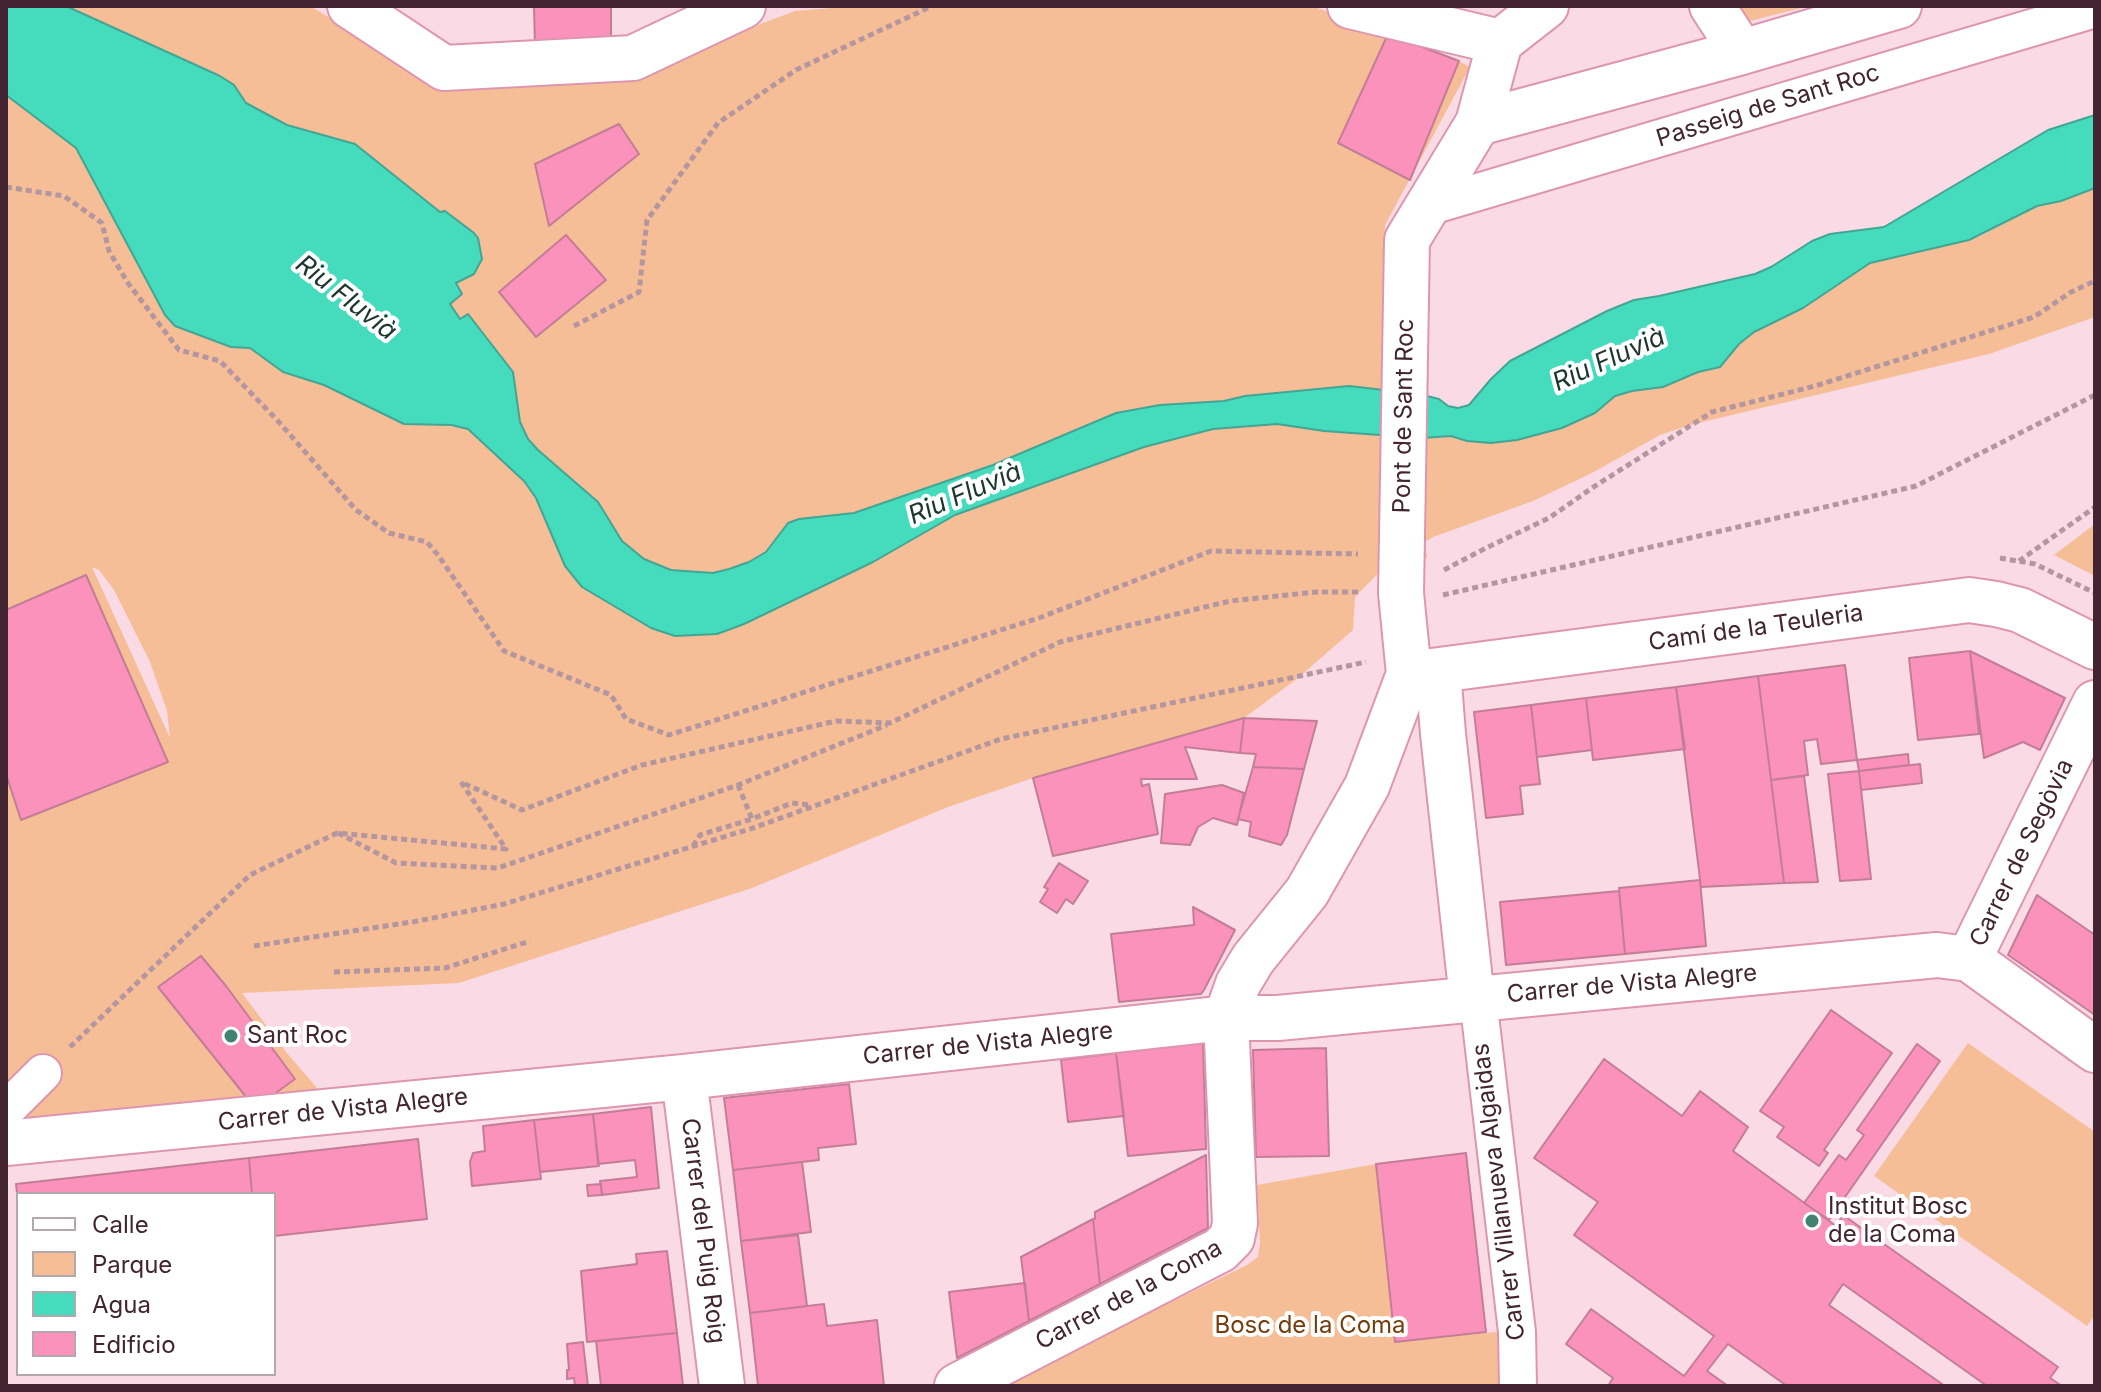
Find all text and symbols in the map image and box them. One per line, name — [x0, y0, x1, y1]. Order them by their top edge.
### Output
street label: Passeig de Sant Roc — [1653, 58, 1883, 154]
water label: Riu Fluvià — [289, 249, 403, 347]
street label: Pont de Sant Roc — [1388, 318, 1420, 514]
water label: Riu Fluvià — [1548, 321, 1670, 399]
water label: Riu Fluvià — [904, 456, 1026, 532]
street label: Camí de la Teuleria — [1647, 599, 1865, 657]
street label: Carrer de Segòvia — [1964, 755, 2080, 951]
street label: Carrer de Vista Alegre — [1506, 959, 1758, 1009]
street label: Carrer de Vista Alegre — [862, 1017, 1114, 1071]
place label: Sant Roc — [247, 1022, 348, 1050]
marker: Sant Roc — [222, 1027, 240, 1045]
street label: Carrer Villanueva Algaidas — [1466, 1042, 1532, 1342]
street label: Carrer de Vista Alegre — [217, 1083, 469, 1137]
street label: Carrer del Puig Roig — [675, 1117, 731, 1345]
legend — [16, 1192, 276, 1376]
place label: Institut Bosc de la Coma — [1828, 1193, 1968, 1249]
text: Calle — [92, 1210, 149, 1239]
marker: Institut Bosc de la Coma — [1803, 1212, 1821, 1230]
street label: Carrer de la Coma — [1031, 1234, 1227, 1356]
text: Parque — [92, 1250, 172, 1279]
text: Agua — [92, 1290, 151, 1319]
park label: Bosc de la Coma — [1214, 1312, 1406, 1340]
text: Edificio — [92, 1330, 176, 1359]

